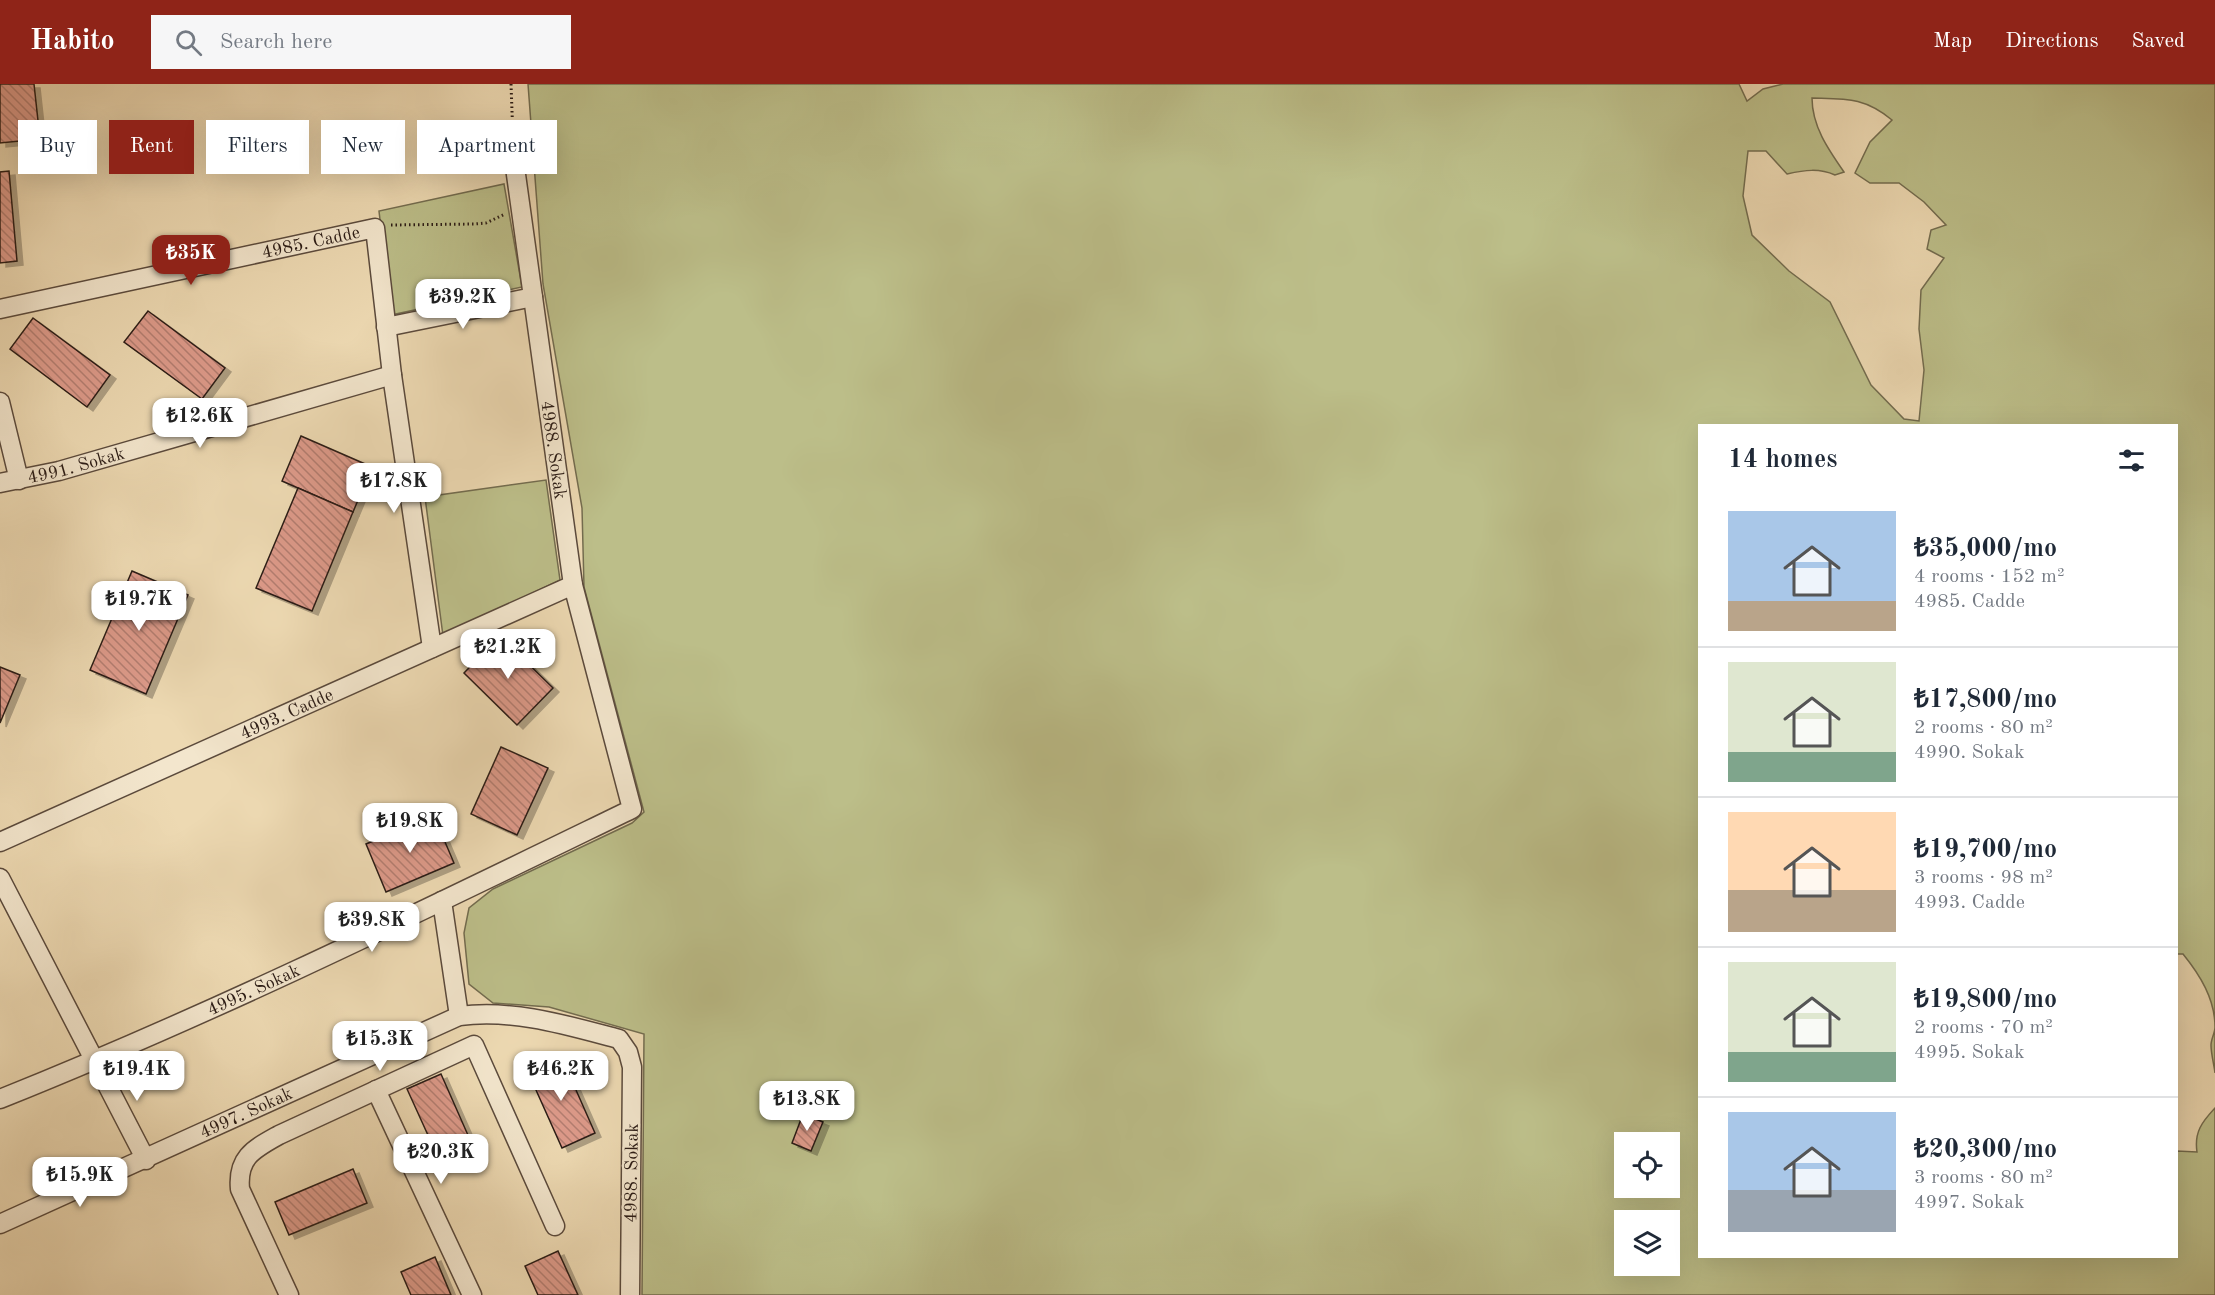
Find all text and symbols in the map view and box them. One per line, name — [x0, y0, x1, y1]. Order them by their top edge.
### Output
search box — [151, 15, 571, 69]
icon: search — [172, 26, 205, 59]
text: Habito — [30, 28, 115, 56]
text: Search here — [220, 31, 332, 53]
text: Map — [1933, 31, 1972, 52]
text: Directions — [2005, 31, 2099, 52]
text: Saved — [2132, 31, 2185, 52]
chip: Buy — [18, 120, 97, 174]
chip: Rent — [109, 120, 194, 174]
chip: Filters — [206, 120, 309, 174]
chip: New — [321, 120, 405, 174]
chip: Apartment — [417, 120, 557, 174]
street label: 4985. Cadde — [260, 223, 362, 262]
pin: ₺35K — [155, 235, 227, 286]
text: ₺35K — [166, 244, 216, 264]
pin: ₺39.2K — [414, 279, 512, 330]
text: ₺39.2K — [429, 288, 497, 308]
pin: ₺12.6K — [151, 398, 249, 449]
street label: 4988. Sokak — [537, 400, 569, 501]
text: ₺12.6K — [166, 407, 234, 427]
icon: filters — [2115, 444, 2148, 477]
street label: 4991. Sokak — [26, 445, 127, 487]
text: 14 homes — [1728, 447, 1837, 473]
pin: ₺17.8K — [345, 463, 443, 514]
text: ₺17.8K — [360, 472, 428, 492]
icon: home — [1776, 535, 1848, 607]
text: ₺35,000/mo — [1914, 536, 2057, 562]
text: 4 rooms · 152 m² — [1914, 567, 2064, 587]
pin: ₺19.7K — [90, 581, 188, 632]
text: ₺19.7K — [105, 590, 173, 610]
text: 4985. Cadde — [1914, 592, 2025, 612]
pin: ₺21.2K — [459, 629, 557, 680]
text: ₺21.2K — [474, 638, 542, 658]
street label: 4993. Cadde — [238, 686, 336, 743]
icon: home — [1776, 686, 1848, 758]
text: ₺17,800/mo — [1914, 687, 2057, 713]
text: 2 rooms · 80 m² — [1914, 718, 2053, 738]
text: 4990. Sokak — [1914, 743, 2025, 763]
pin: ₺19.8K — [361, 803, 459, 854]
text: ₺19.8K — [376, 812, 444, 832]
icon: home — [1776, 836, 1848, 908]
text: ₺19,700/mo — [1914, 837, 2057, 863]
text: 3 rooms · 98 m² — [1914, 868, 2053, 888]
text: 4993. Cadde — [1914, 893, 2025, 913]
pin: ₺39.8K — [323, 902, 421, 953]
text: ₺39.8K — [338, 911, 406, 931]
street label: 4995. Sokak — [205, 962, 303, 1019]
icon: home — [1776, 986, 1848, 1058]
text: ₺19,800/mo — [1914, 987, 2057, 1013]
text: 2 rooms · 70 m² — [1914, 1018, 2053, 1038]
pin: ₺15.3K — [331, 1021, 429, 1072]
text: ₺15.3K — [346, 1030, 414, 1050]
text: 4995. Sokak — [1914, 1043, 2025, 1063]
pin: ₺19.4K — [88, 1051, 186, 1102]
pin: ₺46.2K — [512, 1051, 610, 1102]
text: ₺19.4K — [103, 1060, 171, 1080]
text: ₺46.2K — [527, 1060, 595, 1080]
pin: ₺13.8K — [758, 1081, 856, 1132]
street label: 4997. Sokak — [197, 1085, 295, 1142]
text: ₺13.8K — [773, 1090, 841, 1110]
street label: 4988. Sokak — [622, 1123, 642, 1223]
map controls — [1614, 1132, 1680, 1276]
button: locate — [1614, 1132, 1680, 1198]
pin: ₺20.3K — [392, 1134, 490, 1185]
icon: home — [1776, 1136, 1848, 1208]
text: ₺20,300/mo — [1914, 1137, 2057, 1163]
text: ₺20.3K — [407, 1143, 475, 1163]
pin: ₺15.9K — [31, 1157, 129, 1208]
text: ₺15.9K — [46, 1166, 114, 1186]
text: 3 rooms · 80 m² — [1914, 1168, 2053, 1188]
text: 4997. Sokak — [1914, 1193, 2025, 1213]
button: layers — [1614, 1210, 1680, 1276]

